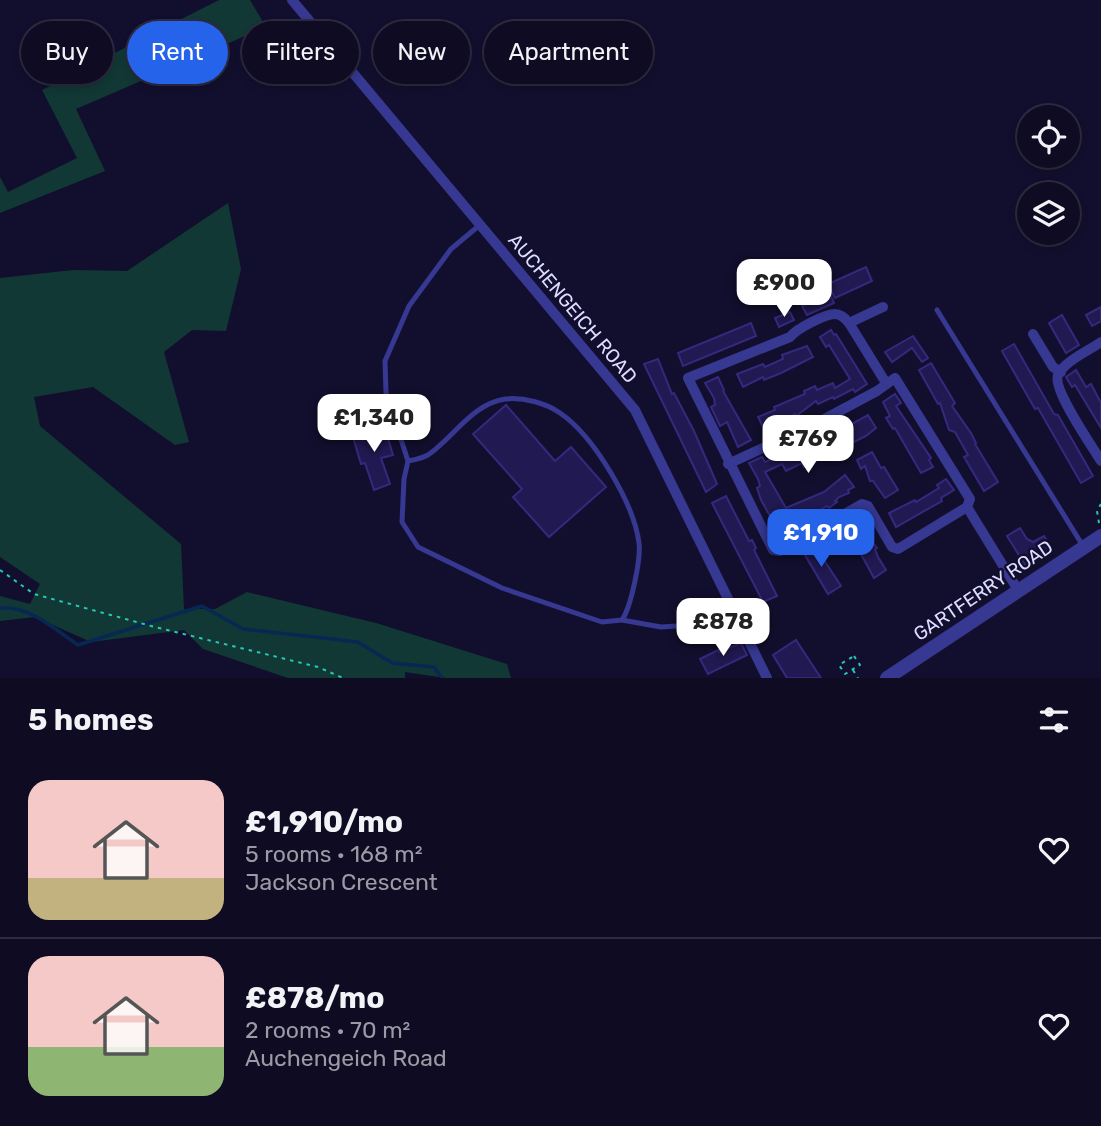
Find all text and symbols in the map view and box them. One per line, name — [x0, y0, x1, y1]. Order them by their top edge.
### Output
chip: Buy — [21, 21, 113, 84]
chip: Rent — [127, 21, 228, 84]
chip: Filters — [242, 21, 359, 84]
chip: New — [373, 21, 470, 84]
chip: Apartment — [484, 21, 653, 84]
map controls — [1017, 105, 1080, 245]
button: locate — [1017, 105, 1080, 168]
button: layers — [1017, 182, 1080, 245]
street label: AUCHENGEICH ROAD — [503, 229, 642, 388]
pin: £900 — [743, 260, 825, 319]
text: £900 — [753, 268, 815, 296]
pin: £1,340 — [317, 394, 431, 454]
text: £1,340 — [334, 403, 414, 431]
pin: £769 — [767, 416, 849, 475]
text: £769 — [779, 424, 837, 452]
pin: £1,910 — [764, 510, 878, 569]
text: £1,910 — [783, 518, 859, 546]
street label: GARTFERRY ROAD — [909, 535, 1057, 646]
pin: £878 — [682, 598, 764, 658]
text: £878 — [693, 607, 753, 635]
icon: filters — [1035, 701, 1073, 739]
text: 5 homes — [28, 702, 154, 738]
text: £1,910/mo — [245, 804, 403, 840]
icon: home — [84, 808, 168, 892]
icon: heart — [1035, 831, 1073, 869]
text: 5 rooms · 168 m² — [245, 840, 423, 868]
text: Jackson Crescent — [245, 868, 438, 896]
text: £878/mo — [245, 980, 385, 1016]
icon: home — [84, 984, 168, 1068]
icon: heart — [1035, 1007, 1073, 1045]
text: 2 rooms · 70 m² — [245, 1016, 410, 1044]
text: Auchengeich Road — [245, 1044, 447, 1072]

